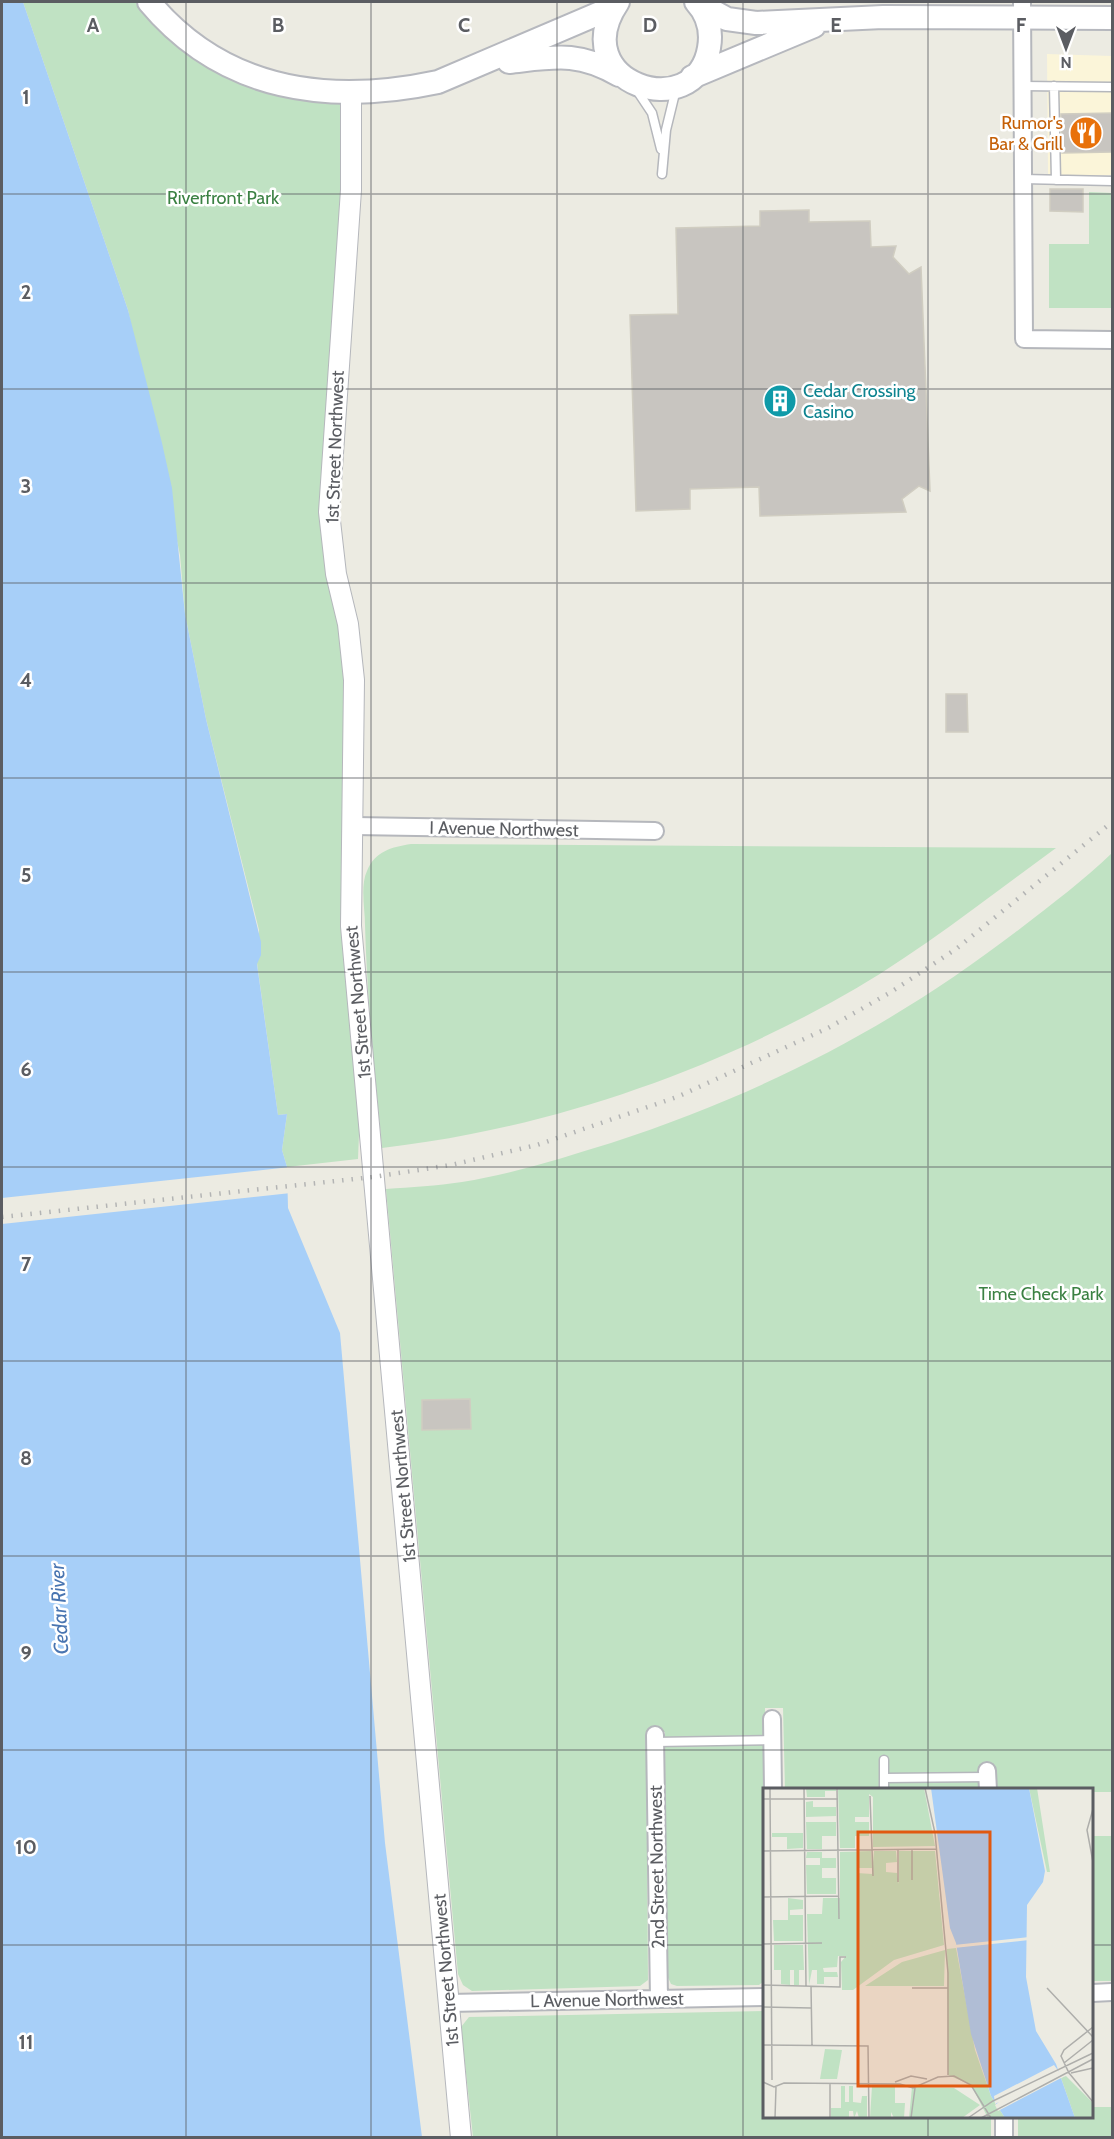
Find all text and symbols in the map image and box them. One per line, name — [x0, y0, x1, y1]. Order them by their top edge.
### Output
text: A — [87, 13, 100, 37]
text: B — [272, 13, 284, 37]
text: C — [458, 13, 470, 37]
text: D — [643, 13, 657, 37]
text: E — [830, 13, 842, 37]
text: F — [1016, 13, 1027, 37]
north arrow — [1036, 18, 1096, 78]
text: N — [1060, 53, 1072, 72]
text: 1 — [22, 85, 30, 109]
place label: Rumor's Bar & Grill — [989, 112, 1064, 155]
restaurant icon: Rumor's Bar & Grill — [1068, 115, 1104, 151]
park label: Riverfront Park — [167, 187, 280, 209]
text: 2 — [21, 280, 31, 304]
street label: 1st Street Northwest — [321, 370, 349, 524]
place label: Cedar Crossing Casino — [803, 380, 917, 423]
building icon: Cedar Crossing Casino — [762, 383, 798, 419]
text: 3 — [21, 474, 31, 498]
text: 4 — [20, 668, 32, 692]
street label: I Avenue Northwest — [429, 817, 579, 841]
text: 5 — [21, 863, 31, 887]
street label: 1st Street Northwest — [340, 925, 376, 1079]
text: 6 — [20, 1057, 32, 1081]
text: 7 — [21, 1252, 32, 1276]
park label: Time Check Park — [978, 1283, 1104, 1305]
street label: 1st Street Northwest — [385, 1409, 421, 1563]
text: 8 — [20, 1446, 32, 1470]
water label: Cedar River — [45, 1562, 73, 1655]
text: 9 — [20, 1641, 32, 1665]
street label: 2nd Street Northwest — [645, 1785, 669, 1949]
inset map — [763, 1788, 1093, 2118]
text: 10 — [15, 1835, 37, 1859]
street label: 1st Street Northwest — [428, 1893, 464, 2047]
street label: L Avenue Northwest — [530, 1988, 684, 2012]
text: 11 — [19, 2030, 33, 2054]

